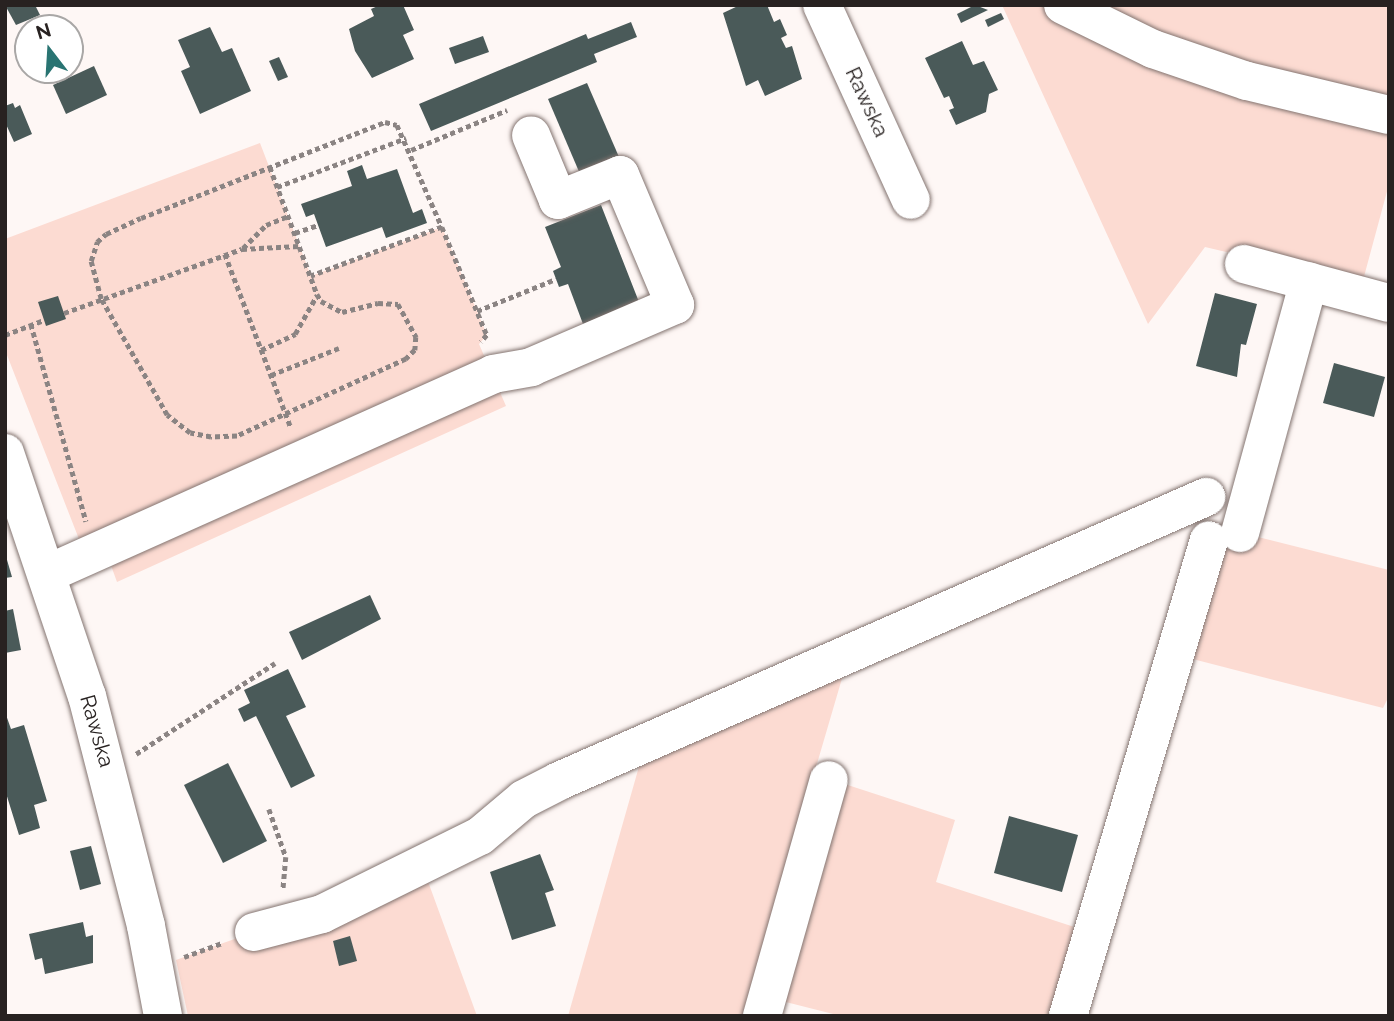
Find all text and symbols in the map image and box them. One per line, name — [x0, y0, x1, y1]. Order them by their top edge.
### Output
north arrow — [14, 14, 84, 84]
text: N — [33, 18, 54, 43]
street label: Rawska — [840, 63, 894, 141]
street label: Rawska — [75, 692, 119, 770]

